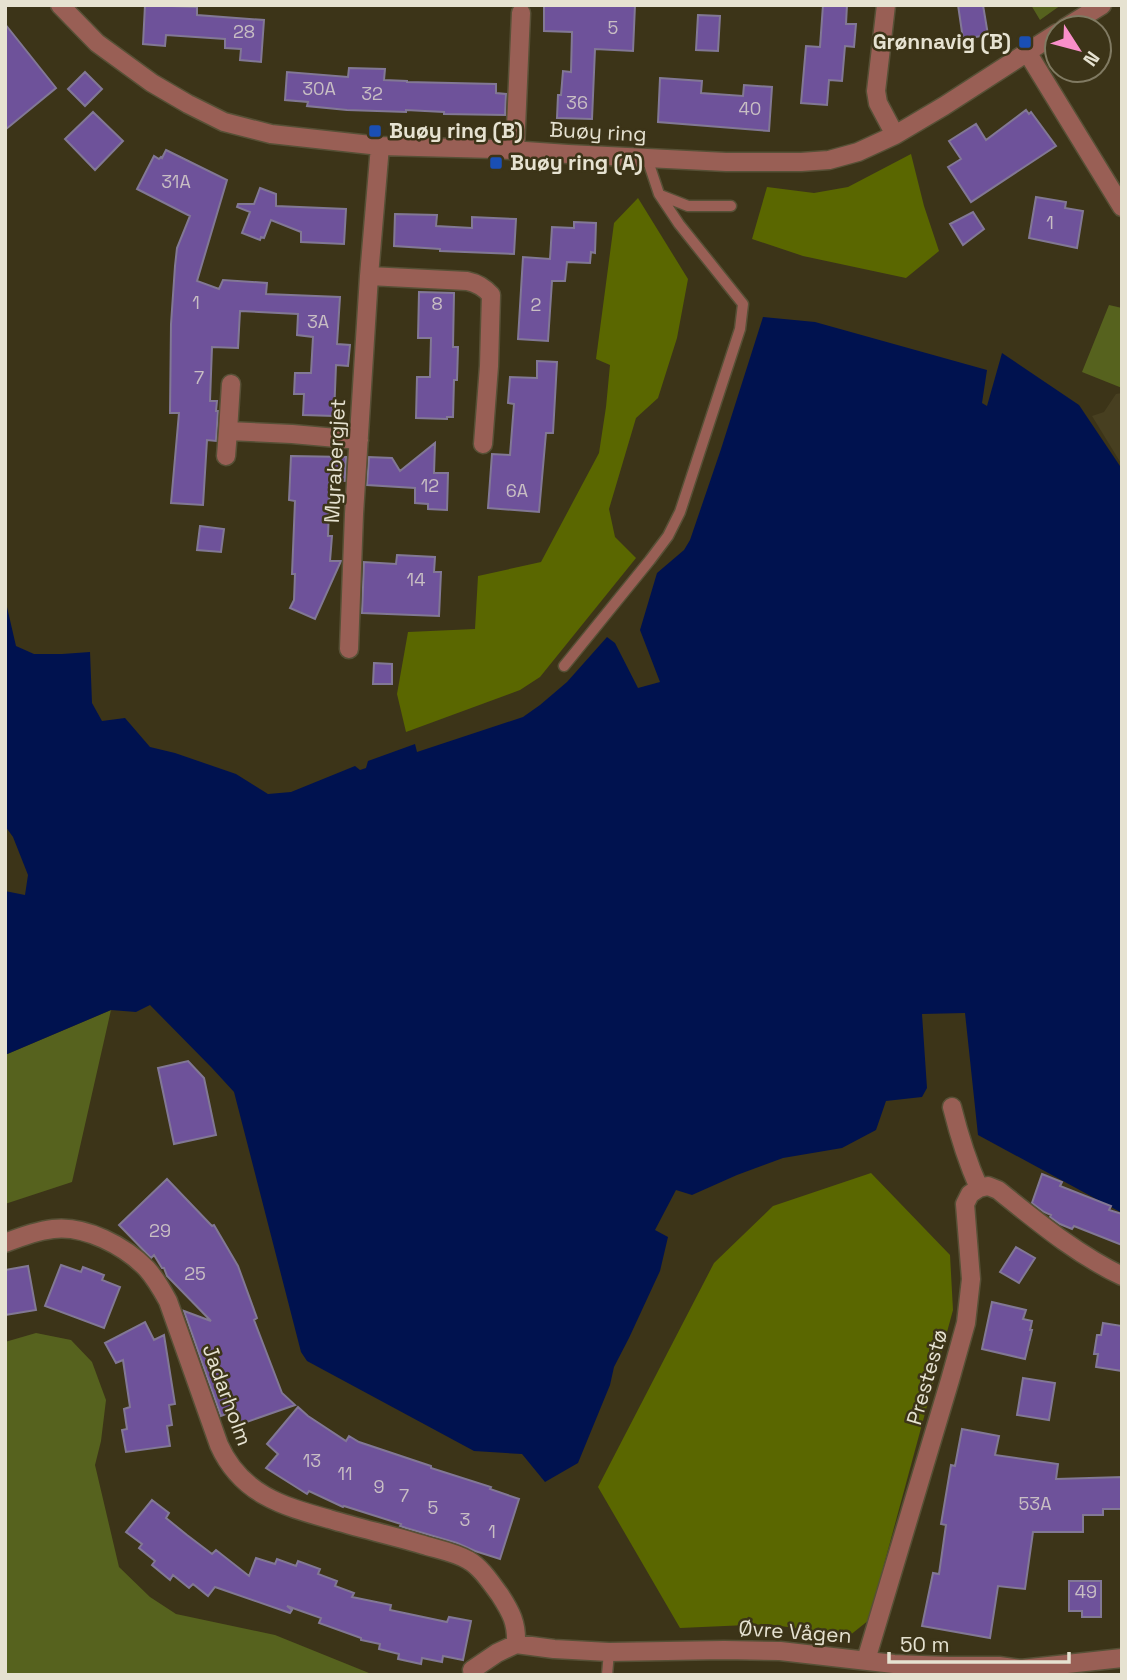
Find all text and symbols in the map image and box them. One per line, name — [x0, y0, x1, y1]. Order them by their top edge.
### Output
north arrow — [1043, 14, 1113, 84]
house number: 5 — [608, 16, 618, 39]
house number: 28 — [233, 20, 255, 43]
place label: Grønnavig (B) — [873, 28, 1011, 55]
marker: Grønnavig (B) — [1017, 34, 1033, 50]
text: N — [1077, 46, 1105, 71]
house number: 30A — [302, 77, 336, 100]
house number: 32 — [361, 82, 383, 105]
house number: 36 — [566, 91, 588, 114]
house number: 40 — [739, 97, 761, 120]
street label: Buøy ring — [549, 115, 647, 148]
place label: Buøy ring (B) — [389, 117, 523, 144]
marker: Buøy ring (B) — [367, 123, 383, 139]
place label: Buøy ring (A) — [510, 149, 643, 176]
marker: Buøy ring (A) — [488, 155, 504, 171]
house number: 31A — [161, 170, 191, 193]
house number: 1 — [1046, 211, 1054, 234]
house number: 1 — [192, 291, 200, 314]
house number: 8 — [431, 292, 443, 315]
house number: 2 — [531, 293, 541, 316]
house number: 3A — [307, 310, 329, 333]
house number: 7 — [194, 366, 204, 389]
street label: Myrabergjet — [318, 398, 351, 524]
house number: 12 — [421, 474, 439, 497]
house number: 6A — [506, 479, 528, 502]
house number: 14 — [407, 568, 425, 591]
house number: 29 — [149, 1219, 171, 1242]
house number: 25 — [184, 1262, 206, 1285]
street label: Prestestø — [900, 1326, 953, 1428]
street label: Jadarholm — [197, 1340, 258, 1449]
house number: 13 — [303, 1449, 321, 1472]
house number: 11 — [337, 1462, 353, 1485]
house number: 9 — [373, 1475, 385, 1498]
house number: 7 — [399, 1484, 409, 1507]
house number: 53A — [1019, 1492, 1052, 1515]
house number: 5 — [428, 1496, 438, 1519]
house number: 3 — [460, 1508, 470, 1531]
house number: 1 — [488, 1520, 496, 1543]
house number: 49 — [1075, 1580, 1097, 1603]
street label: Øvre Vågen — [738, 1614, 852, 1649]
scale bar — [889, 1620, 1069, 1664]
text: 50 m — [900, 1631, 950, 1658]

